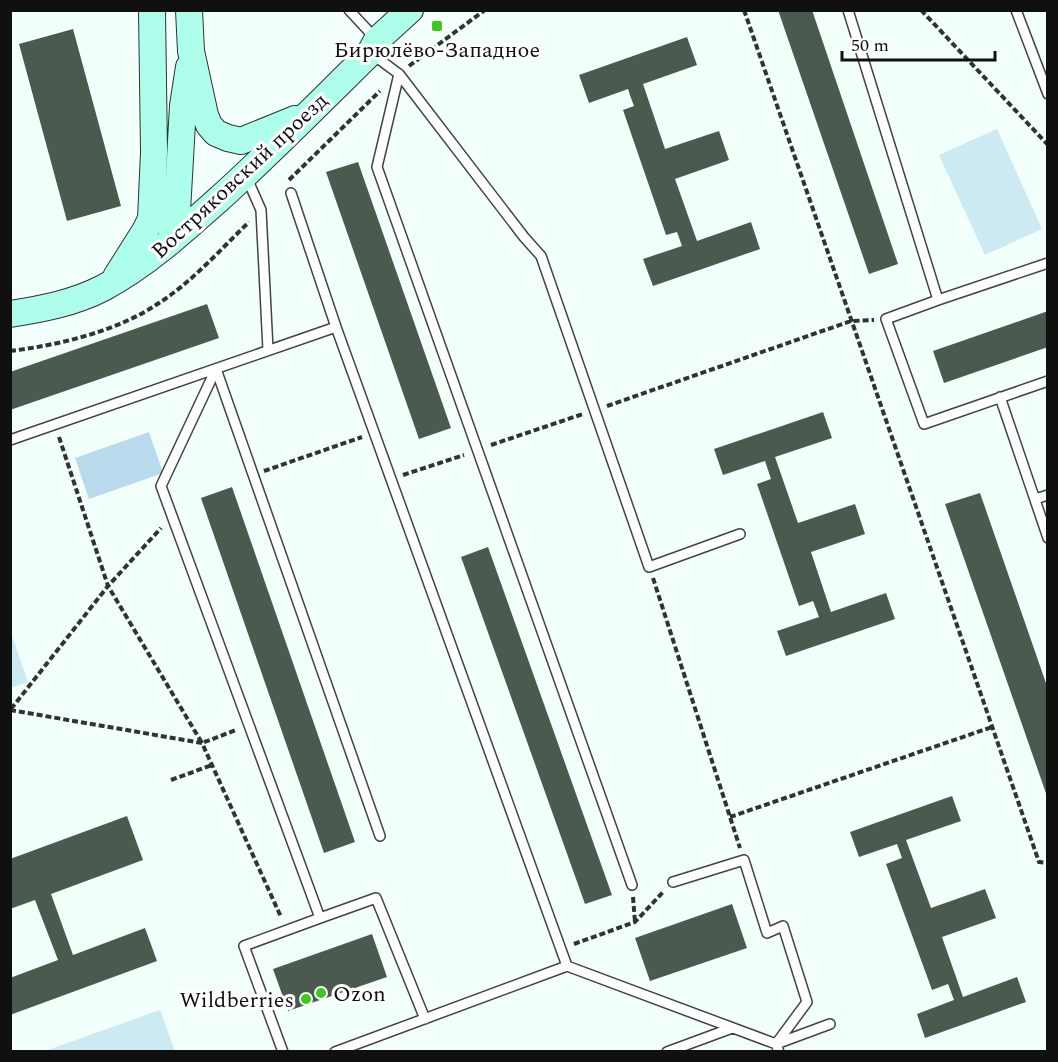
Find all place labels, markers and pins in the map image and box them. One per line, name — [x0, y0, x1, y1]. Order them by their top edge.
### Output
marker: Бирюлёво-Западное — [430, 19, 444, 33]
place label: Бирюлёво-Западное — [334, 34, 540, 67]
place label: Ozon — [333, 978, 386, 1011]
place label: Wildberries — [179, 984, 294, 1017]
marker: Ozon — [314, 986, 328, 1000]
marker: Wildberries — [299, 992, 313, 1006]

